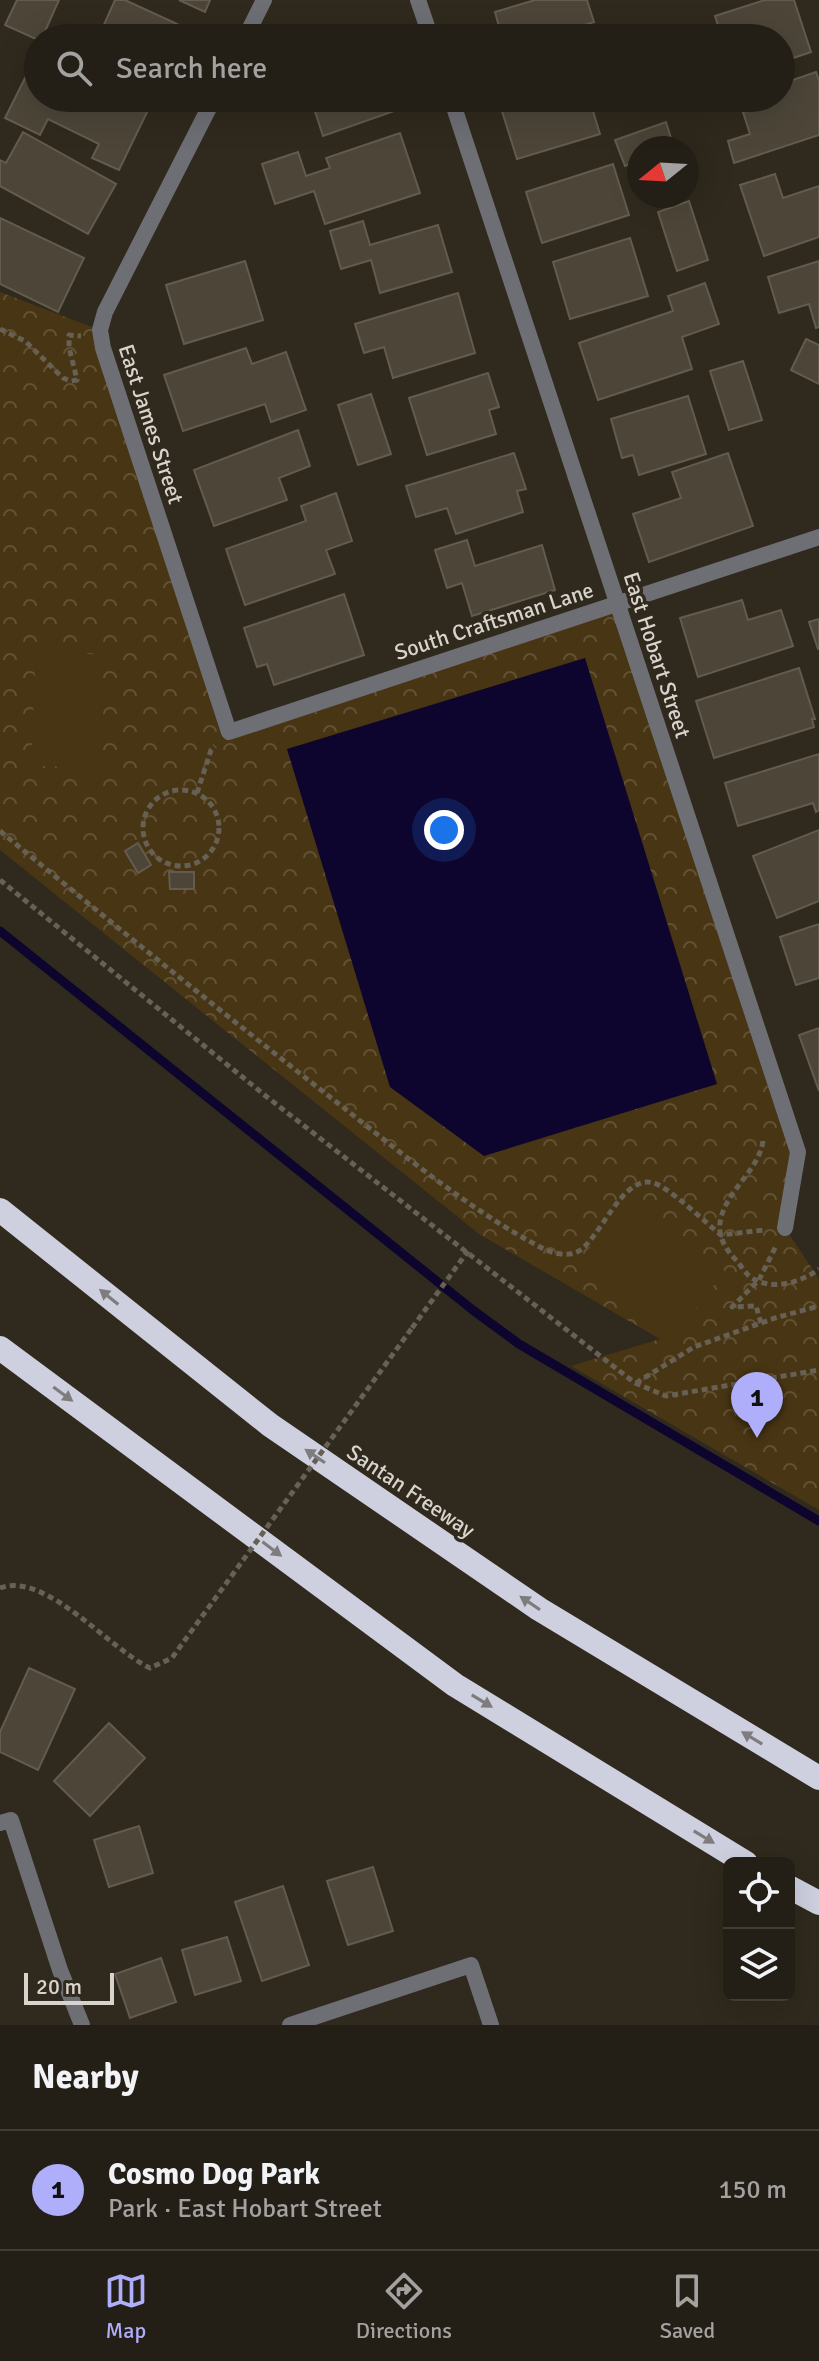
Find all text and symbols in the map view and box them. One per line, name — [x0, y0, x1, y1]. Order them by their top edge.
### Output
search box — [24, 24, 795, 112]
icon: search — [52, 46, 96, 90]
text: Search here — [116, 50, 267, 87]
north arrow — [627, 136, 699, 208]
street label: East James Street — [112, 341, 190, 508]
street label: East Hobart Street — [617, 569, 697, 742]
street label: South Craftsman Lane — [391, 576, 597, 666]
your location — [424, 810, 464, 850]
one-way arrow — [99, 1290, 119, 1306]
pin: 1 — [731, 1372, 783, 1438]
one-way arrow — [52, 1386, 74, 1402]
street label: Santan Freeway — [342, 1438, 481, 1544]
one-way arrow — [304, 1449, 326, 1464]
one-way arrow — [262, 1540, 282, 1556]
one-way arrow — [519, 1596, 540, 1611]
one-way arrow — [471, 1694, 493, 1708]
one-way arrow — [741, 1731, 763, 1745]
one-way arrow — [693, 1830, 715, 1844]
map controls — [723, 1857, 795, 2001]
button: locate — [723, 1857, 795, 1929]
button: layers — [723, 1929, 795, 2001]
scale bar — [24, 1969, 114, 2005]
text: 20 m — [36, 1973, 82, 2000]
text: Nearby — [32, 2056, 139, 2098]
text: Cosmo Dog Park — [108, 2156, 320, 2193]
text: 1 — [51, 2174, 65, 2206]
text: 150 m — [718, 2174, 787, 2206]
text: Park · East Hobart Street — [108, 2193, 382, 2225]
tab: Map — [104, 2269, 148, 2344]
tab: Directions — [356, 2269, 452, 2344]
tab: Saved — [660, 2269, 715, 2344]

